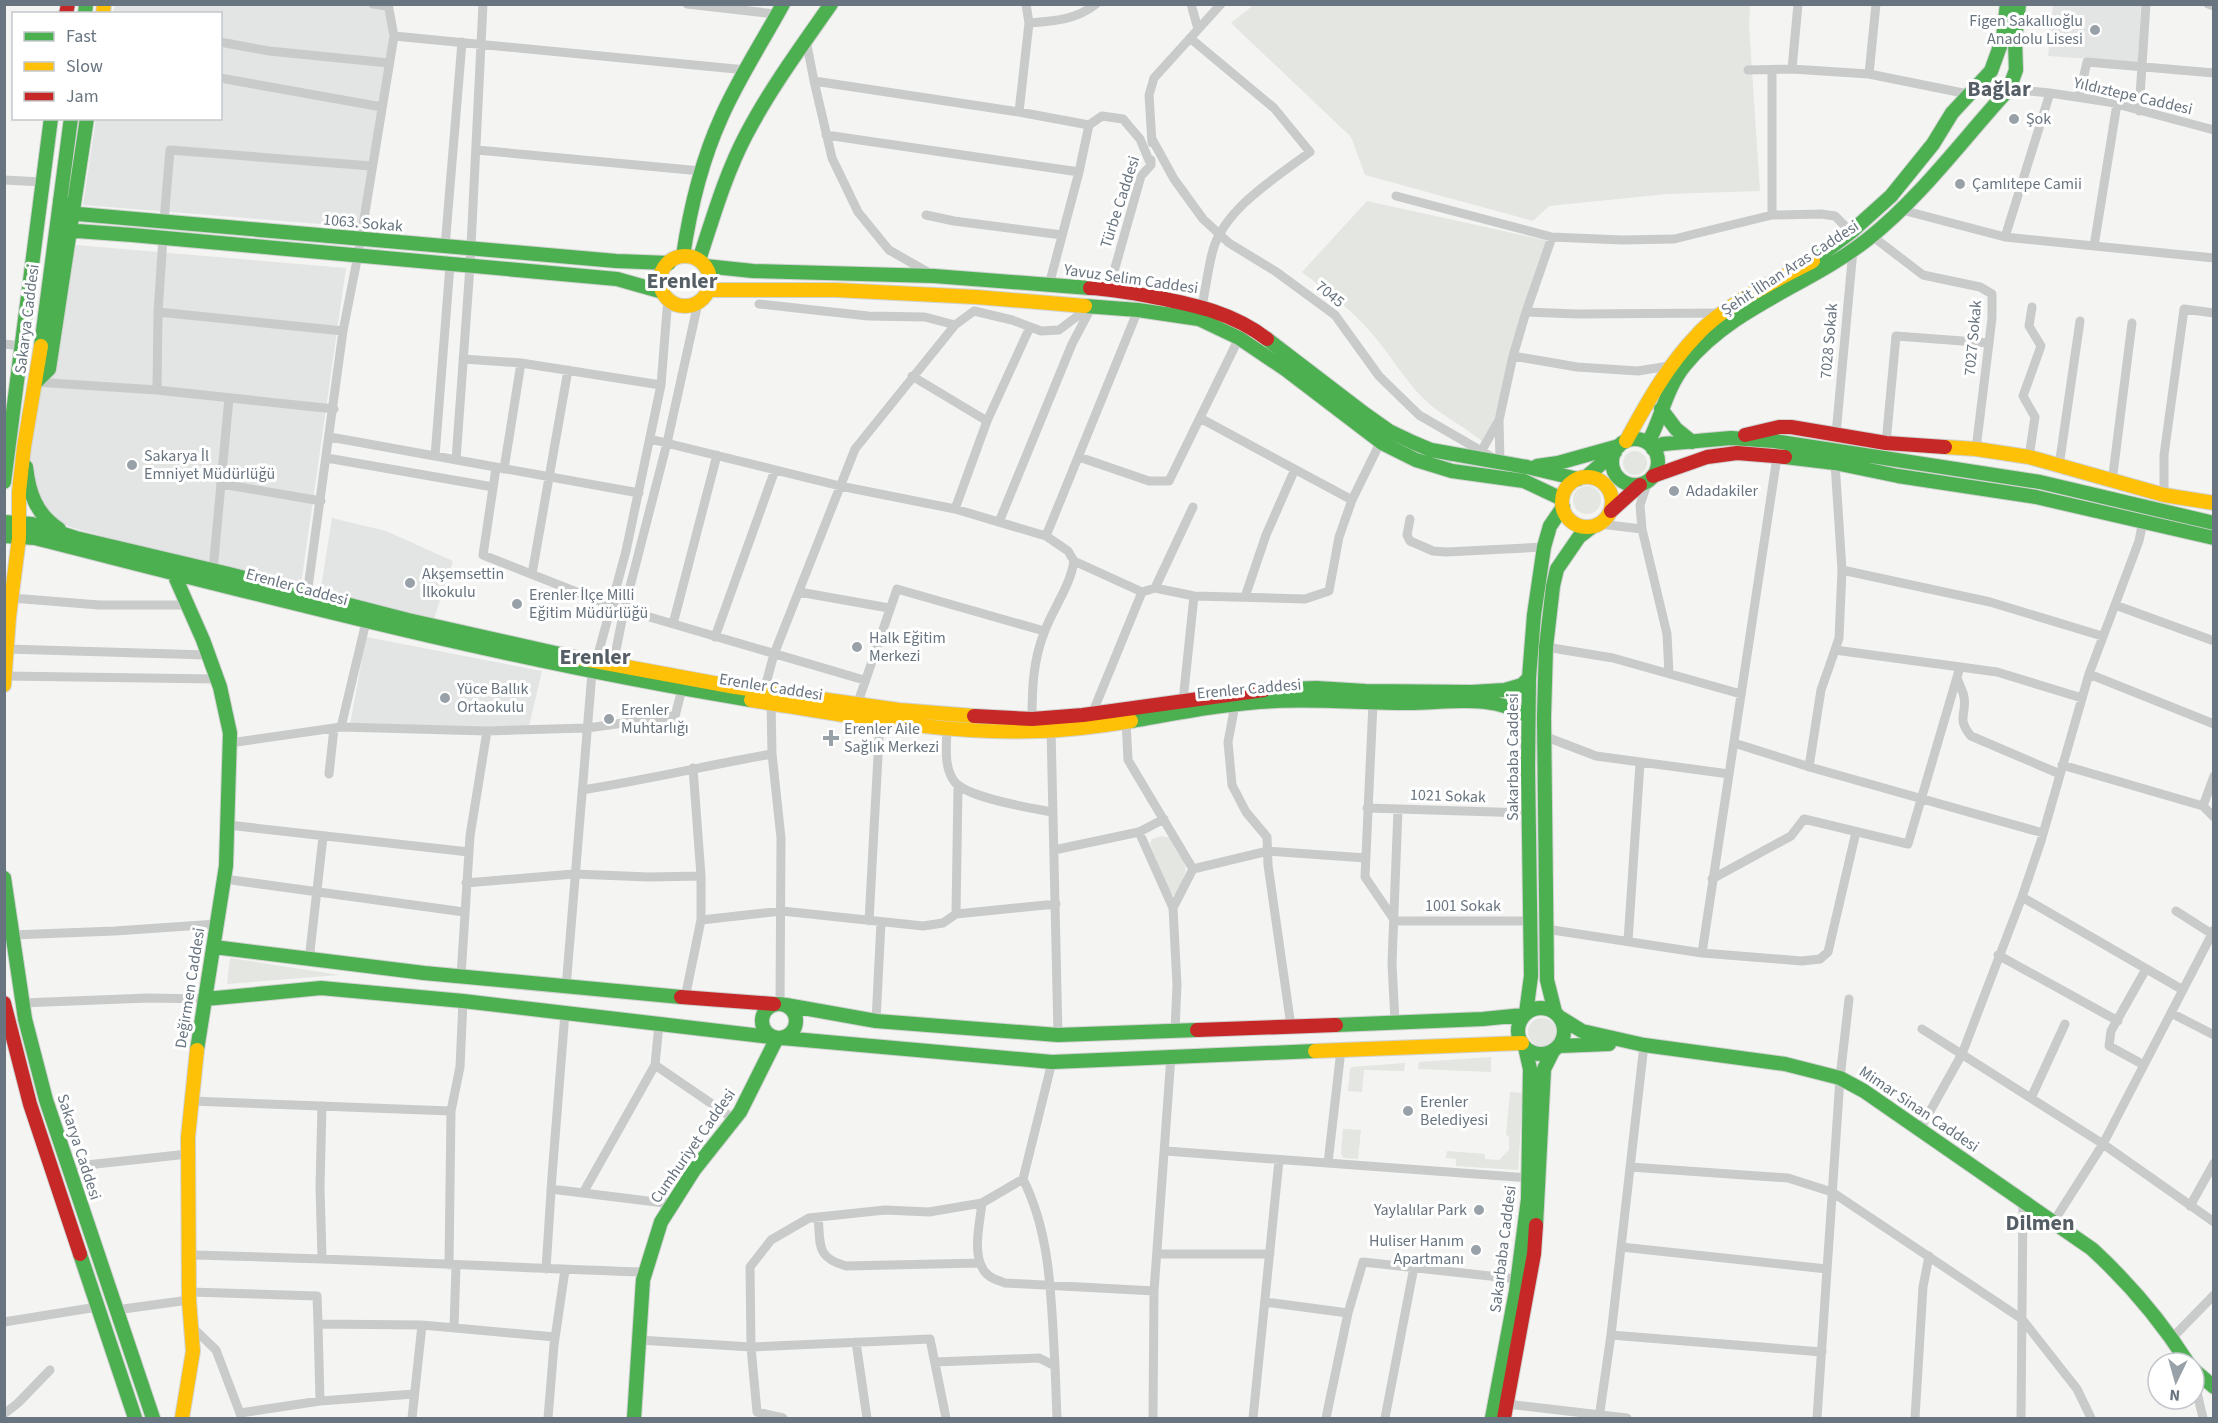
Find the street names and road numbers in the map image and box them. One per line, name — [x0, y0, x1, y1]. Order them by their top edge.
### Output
street label: Yıldıztepe Caddesi — [2070, 71, 2195, 120]
street label: Türbe Caddesi — [1095, 153, 1145, 251]
street label: 1063. Sokak — [322, 209, 404, 237]
street label: Şehit İlhan Aras Caddesi — [1717, 215, 1863, 321]
street label: Yavuz Selim Caddesi — [1061, 259, 1200, 299]
street label: Sakarya Caddesi — [9, 263, 45, 375]
street label: 7045 — [1311, 275, 1349, 313]
street label: 7027 Sokak — [1959, 299, 1987, 377]
street label: 7028 Sokak — [1815, 302, 1843, 380]
street label: Erenler Caddesi — [244, 563, 350, 611]
street label: Erenler Caddesi — [718, 668, 824, 706]
street label: Erenler Caddesi — [1196, 673, 1302, 705]
street label: Sakarbaba Caddesi — [1502, 693, 1524, 821]
street label: 1021 Sokak — [1410, 784, 1486, 808]
street label: 1001 Sokak — [1425, 895, 1501, 917]
street label: Değirmen Caddesi — [170, 926, 210, 1050]
street label: Mimar Sinan Caddesi — [1855, 1061, 1983, 1157]
street label: Cumhuriyet Caddesi — [645, 1084, 741, 1208]
street label: Sakarya Caddesi — [51, 1091, 107, 1203]
street label: Sakarbaba Caddesi — [1484, 1184, 1522, 1314]

